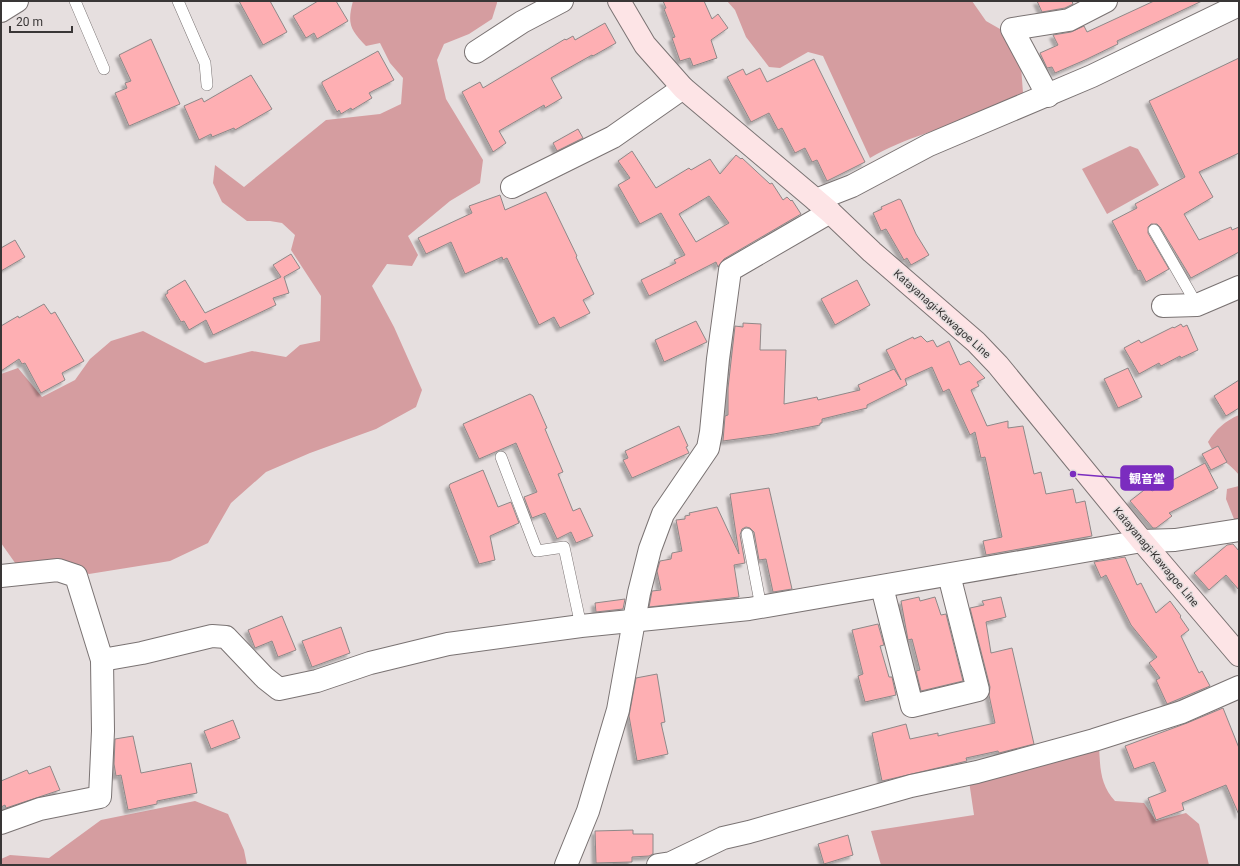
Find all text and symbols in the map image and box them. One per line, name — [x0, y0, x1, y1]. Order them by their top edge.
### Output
scale bar — [10, 8, 72, 34]
text: 20 m — [16, 15, 43, 29]
street label: Katayanagi-Kawagoe Line — [891, 267, 993, 361]
callout: 観音堂 — [1121, 466, 1173, 490]
text: 観音堂 — [1129, 472, 1165, 486]
street label: Katayanagi-Kawagoe Line — [1110, 505, 1202, 610]

